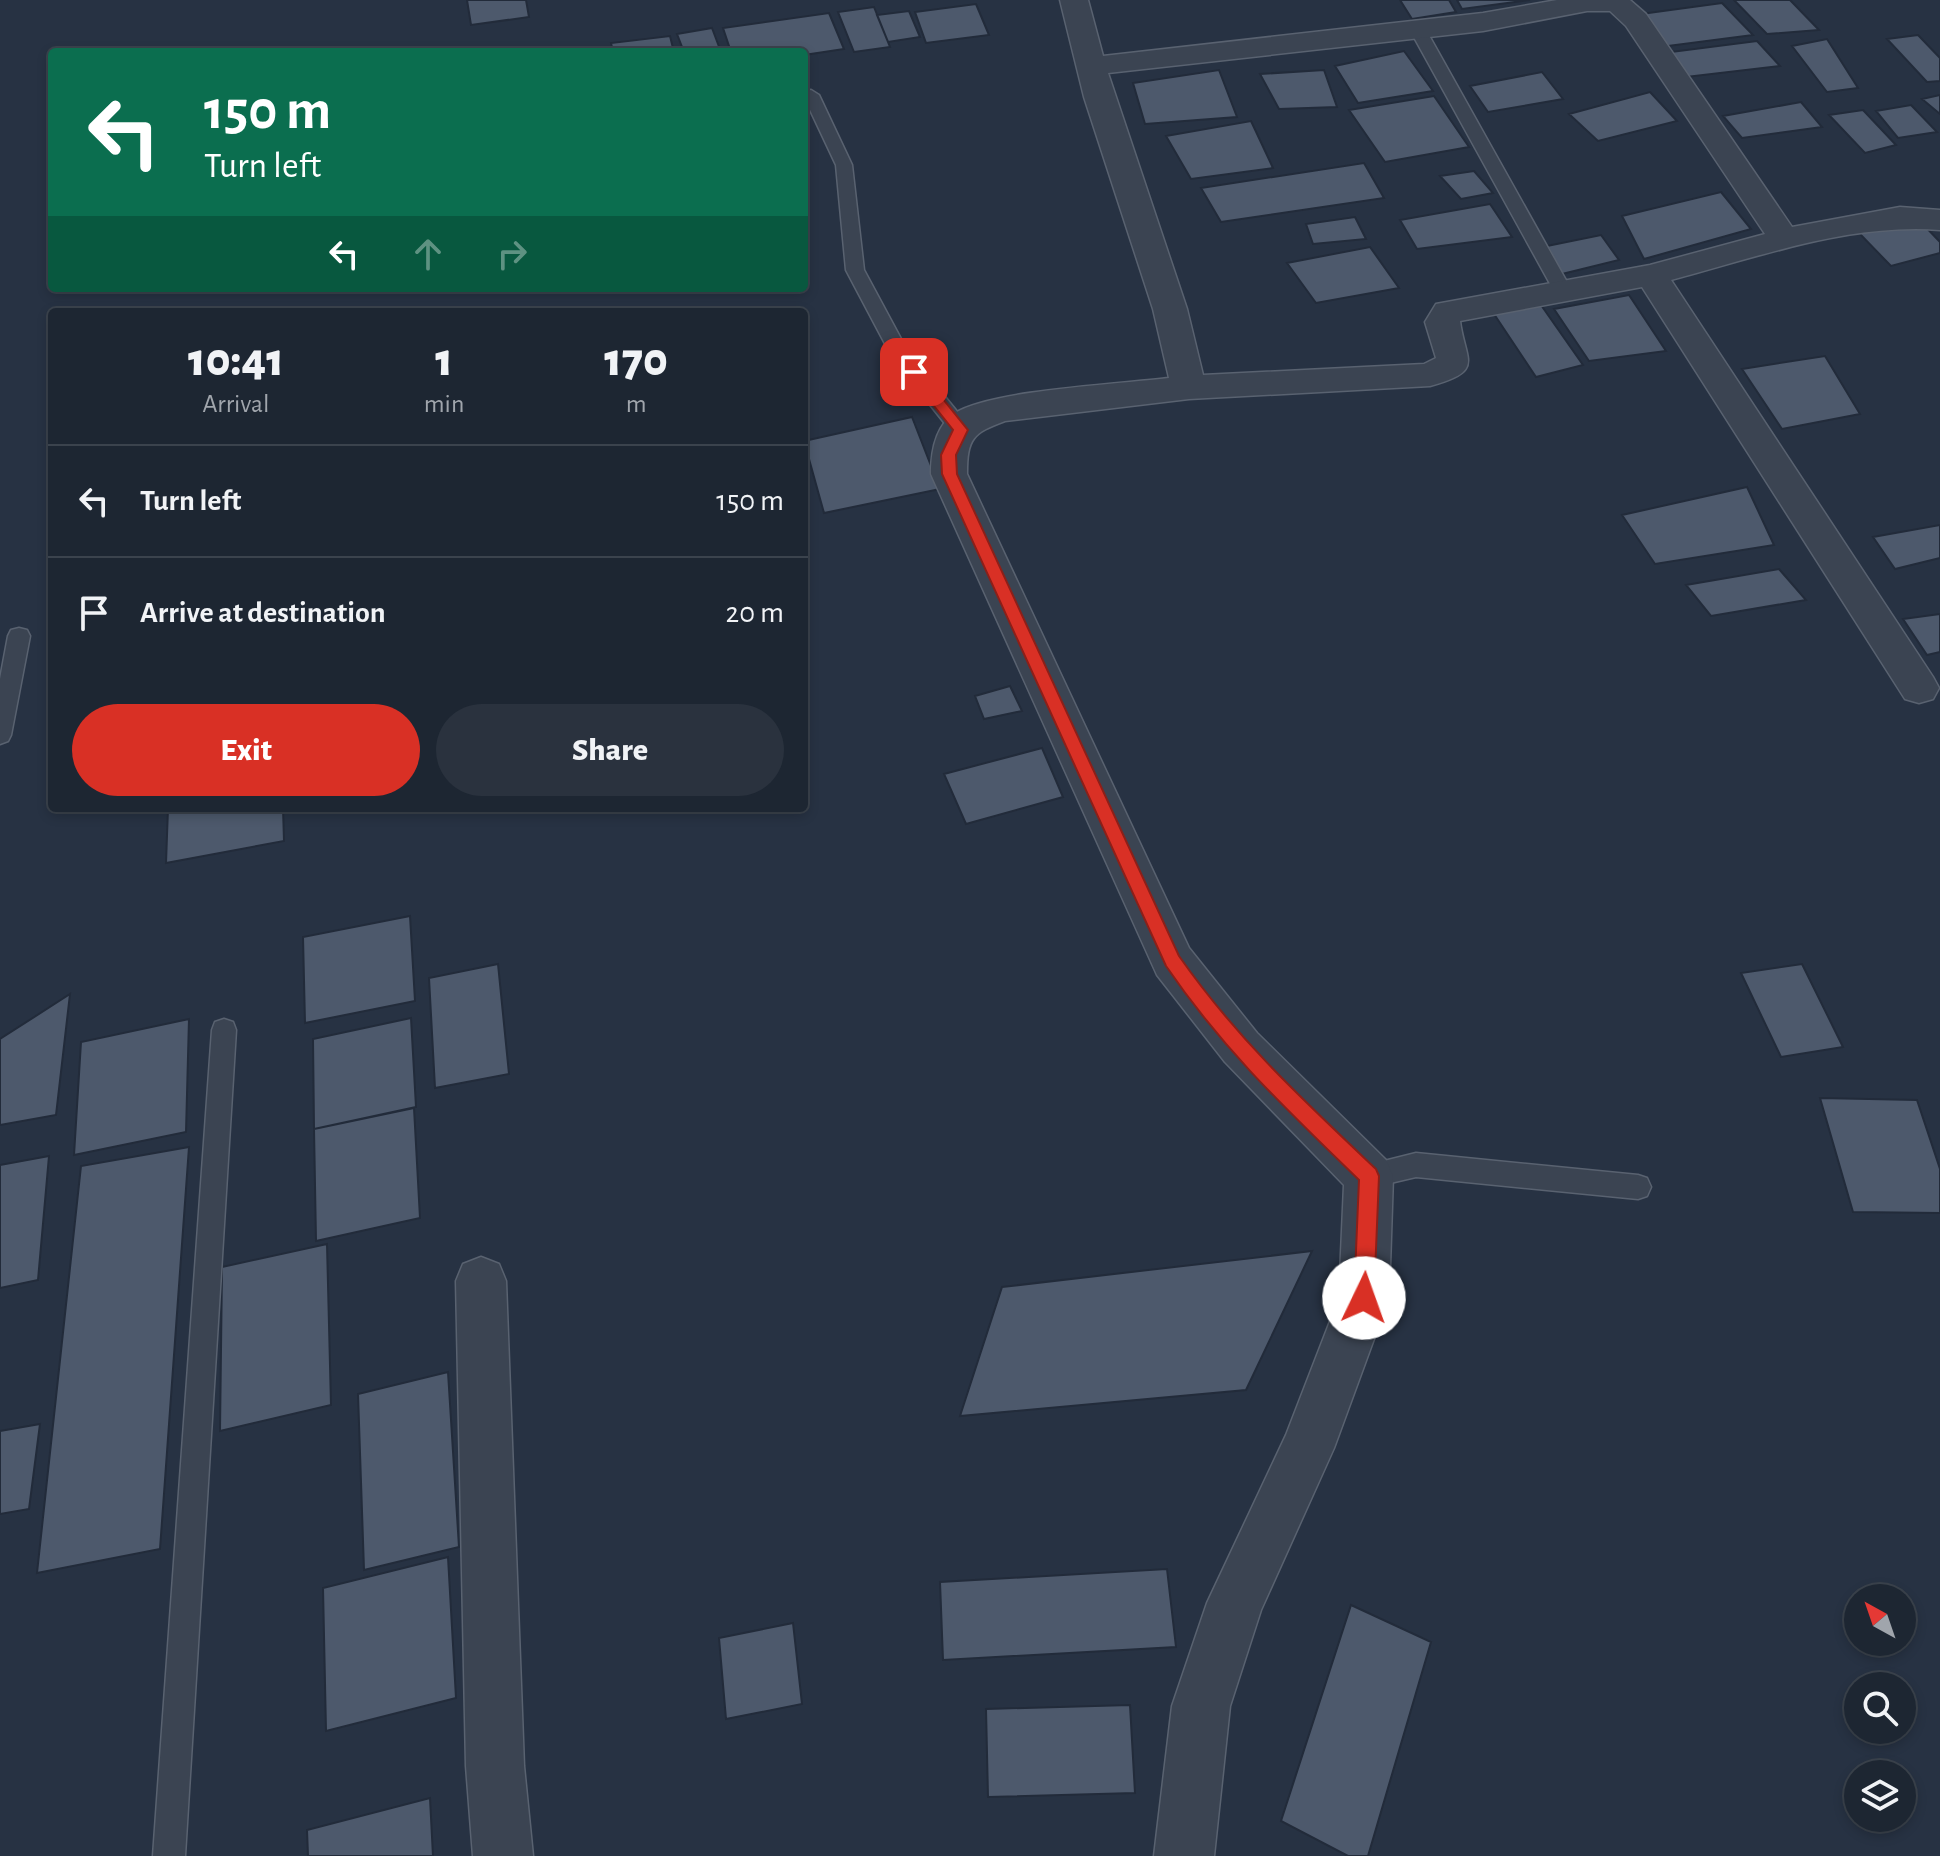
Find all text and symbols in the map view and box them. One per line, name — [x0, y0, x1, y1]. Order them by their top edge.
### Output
icon: left — [72, 80, 176, 184]
text: 150 m — [204, 83, 331, 139]
text: Turn left — [204, 148, 321, 184]
icon: left — [322, 232, 366, 276]
icon: ahead — [406, 232, 450, 276]
icon: right — [490, 232, 534, 276]
text: 10:41 — [188, 337, 284, 385]
text: 1 — [435, 337, 453, 385]
text: 170 — [604, 337, 668, 385]
pin — [880, 338, 948, 406]
icon: arrive — [892, 350, 936, 394]
text: Arrival — [202, 391, 269, 417]
text: min — [424, 391, 464, 417]
text: m — [626, 391, 647, 417]
icon: left — [72, 479, 116, 523]
text: Turn left — [140, 486, 241, 516]
text: 150 m — [716, 486, 784, 516]
icon: arrive — [72, 591, 116, 635]
text: Arrive at destination — [140, 598, 386, 628]
text: 20 m — [726, 598, 784, 628]
button: Exit — [72, 704, 420, 796]
button: Share — [436, 704, 784, 796]
position arrow — [1322, 1256, 1406, 1340]
north arrow — [1844, 1584, 1916, 1656]
map controls — [1844, 1584, 1916, 1832]
button: search — [1844, 1672, 1916, 1744]
button: layers — [1844, 1760, 1916, 1832]

